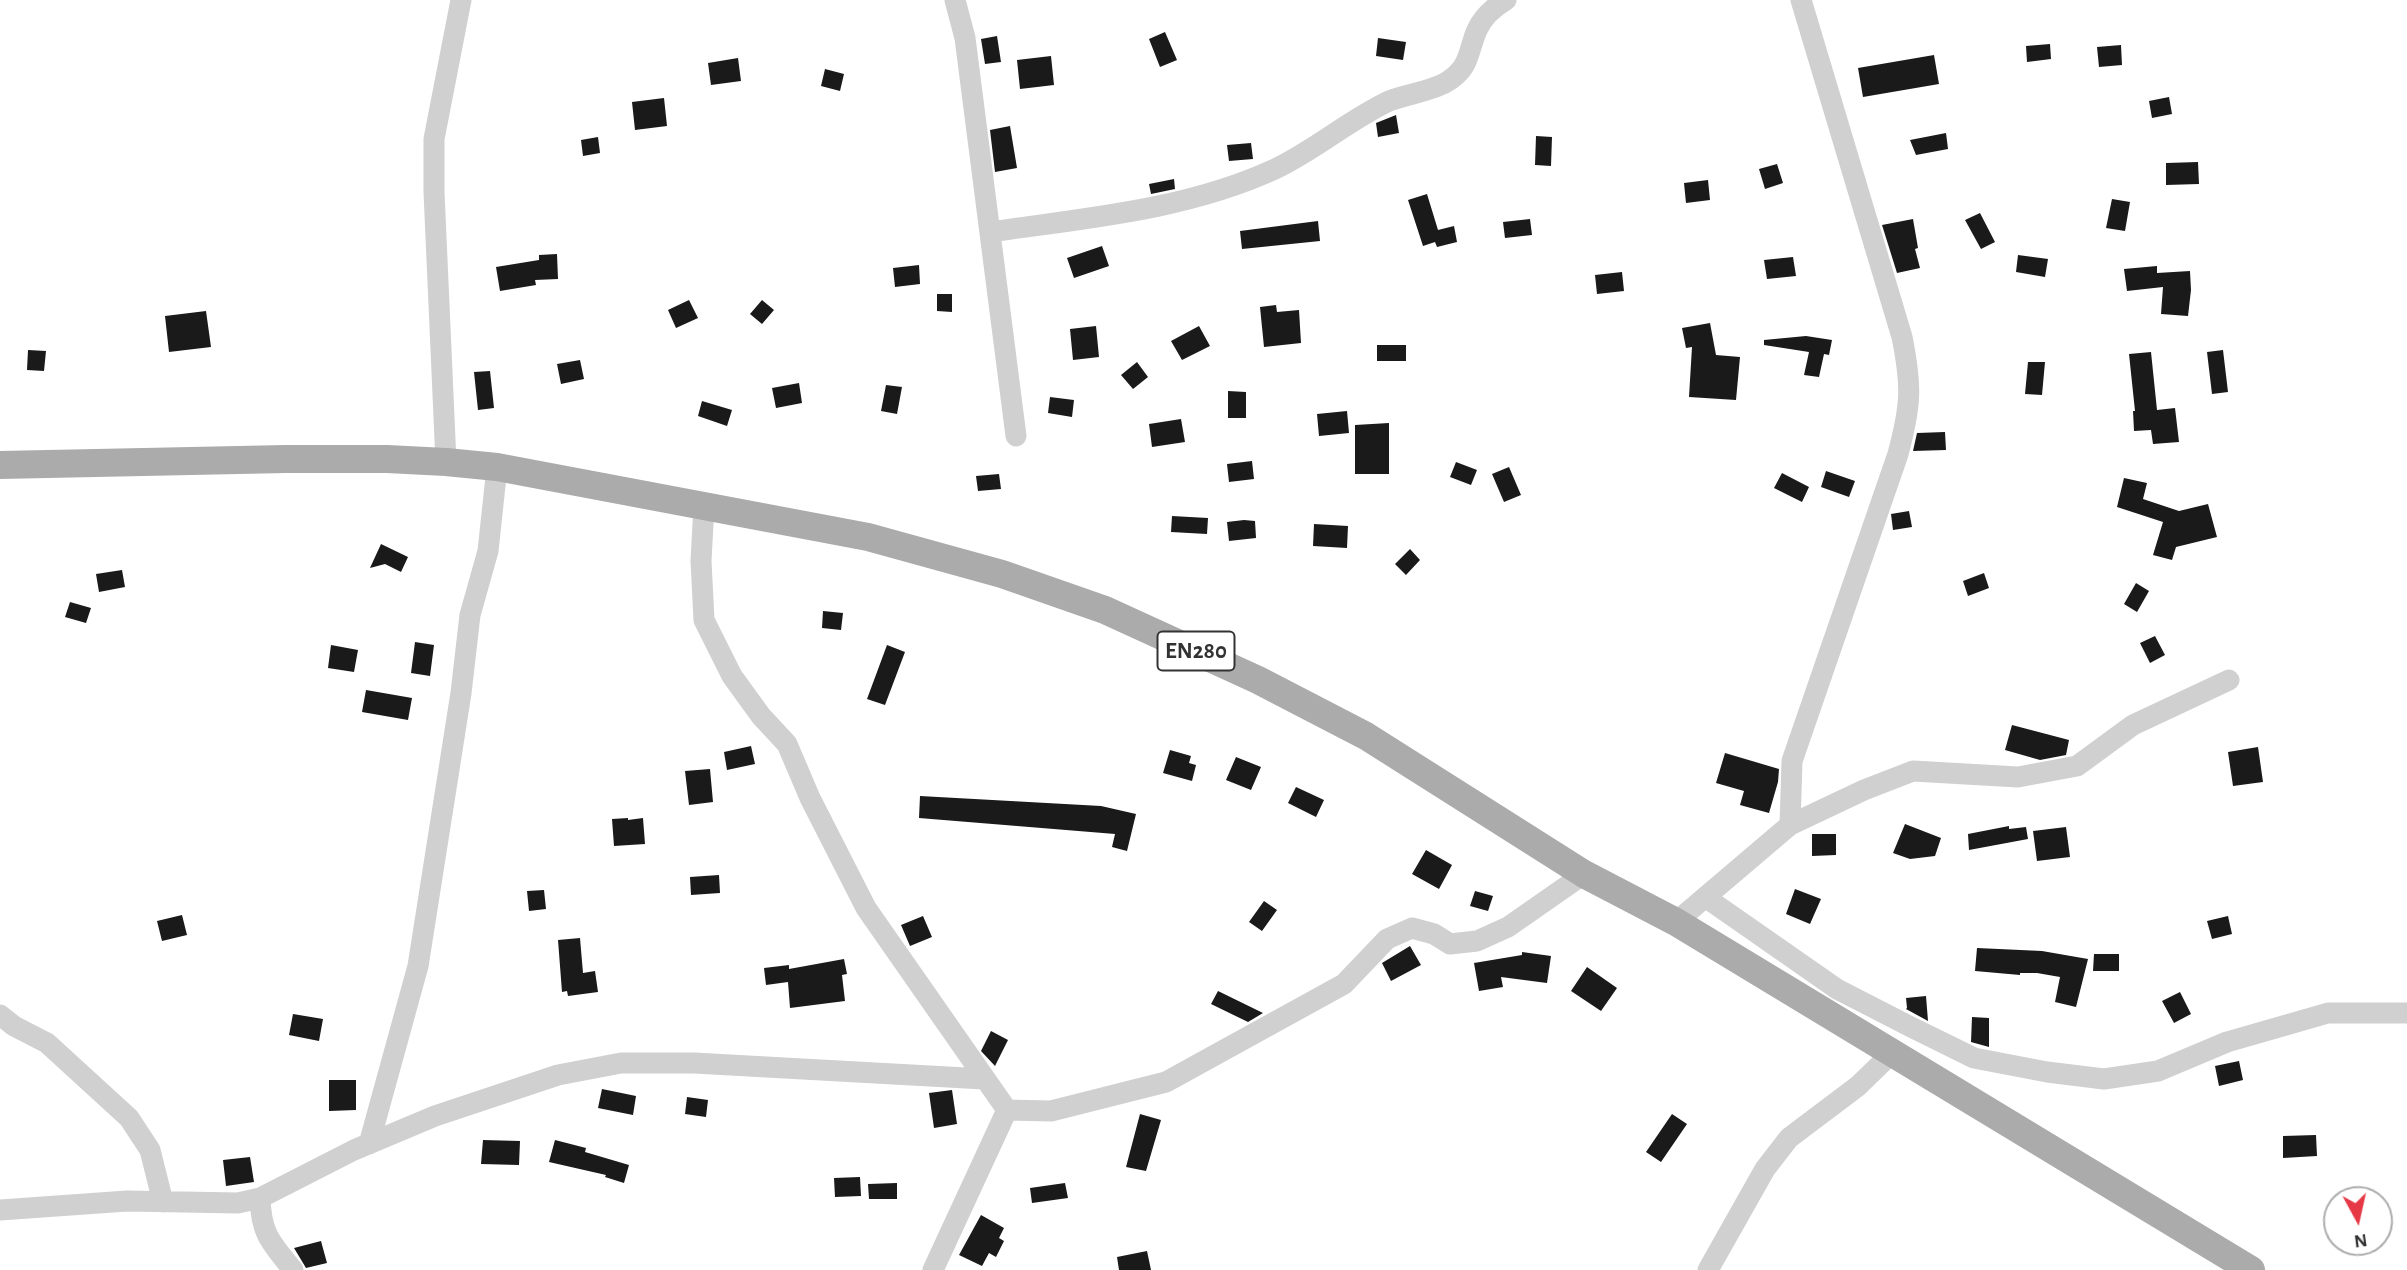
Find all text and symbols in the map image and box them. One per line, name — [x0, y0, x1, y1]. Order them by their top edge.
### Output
road number: EN280 — [1158, 632, 1234, 670]
north arrow — [2323, 1186, 2393, 1256]
text: N — [2353, 1230, 2369, 1251]

